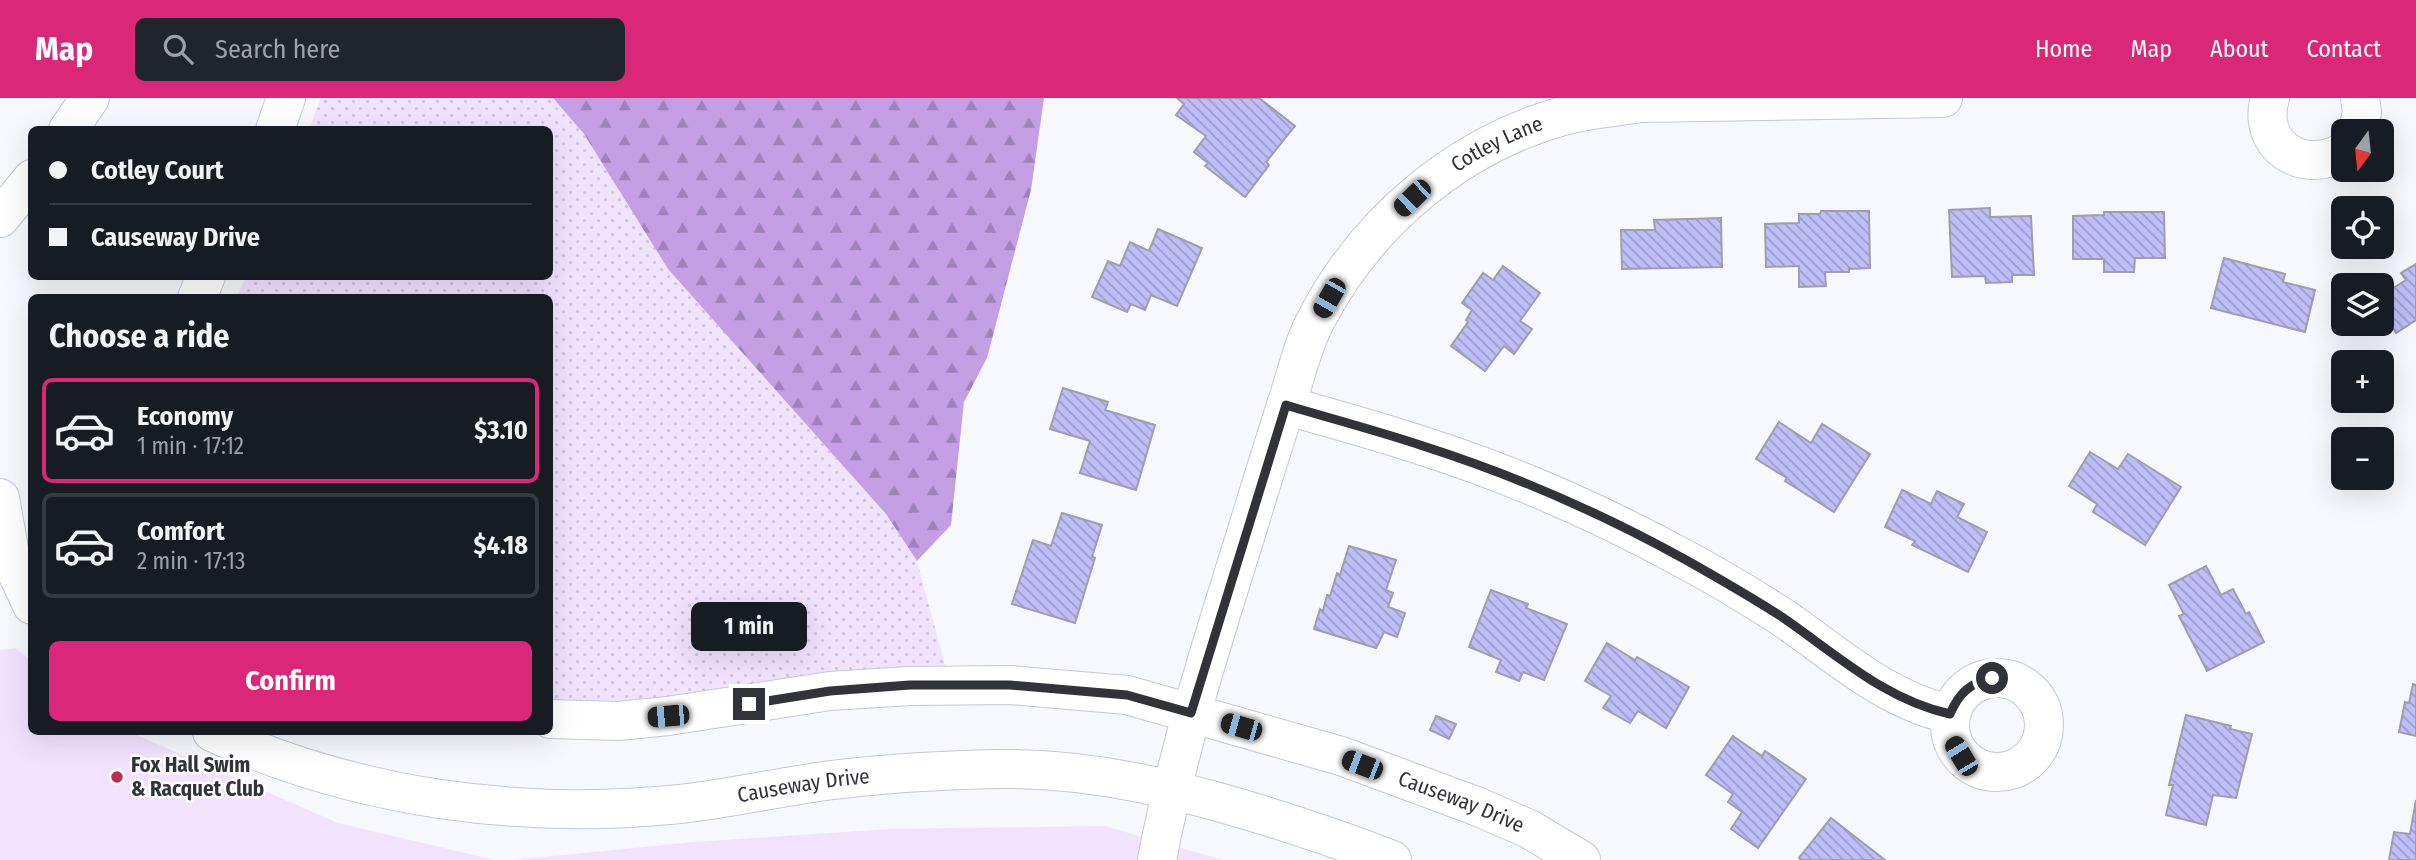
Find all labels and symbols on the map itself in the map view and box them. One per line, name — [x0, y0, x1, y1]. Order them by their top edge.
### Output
street label: Cotley Lane — [1446, 110, 1546, 177]
north arrow — [2331, 119, 2394, 182]
car — [1390, 176, 1435, 220]
car — [1310, 275, 1349, 321]
callout: 1 min — [691, 602, 807, 652]
route start — [1976, 662, 2008, 694]
route end — [733, 688, 765, 720]
car — [647, 704, 690, 728]
car — [1218, 711, 1265, 743]
car — [1942, 733, 1981, 779]
car — [1339, 748, 1386, 782]
place label: Fox Hall Swim & Racquet Club — [131, 752, 264, 802]
street label: Causeway Drive — [735, 763, 871, 808]
street label: Causeway Drive — [1395, 765, 1528, 838]
marker: Fox Hall Swim & Racquet Club — [109, 769, 125, 785]

